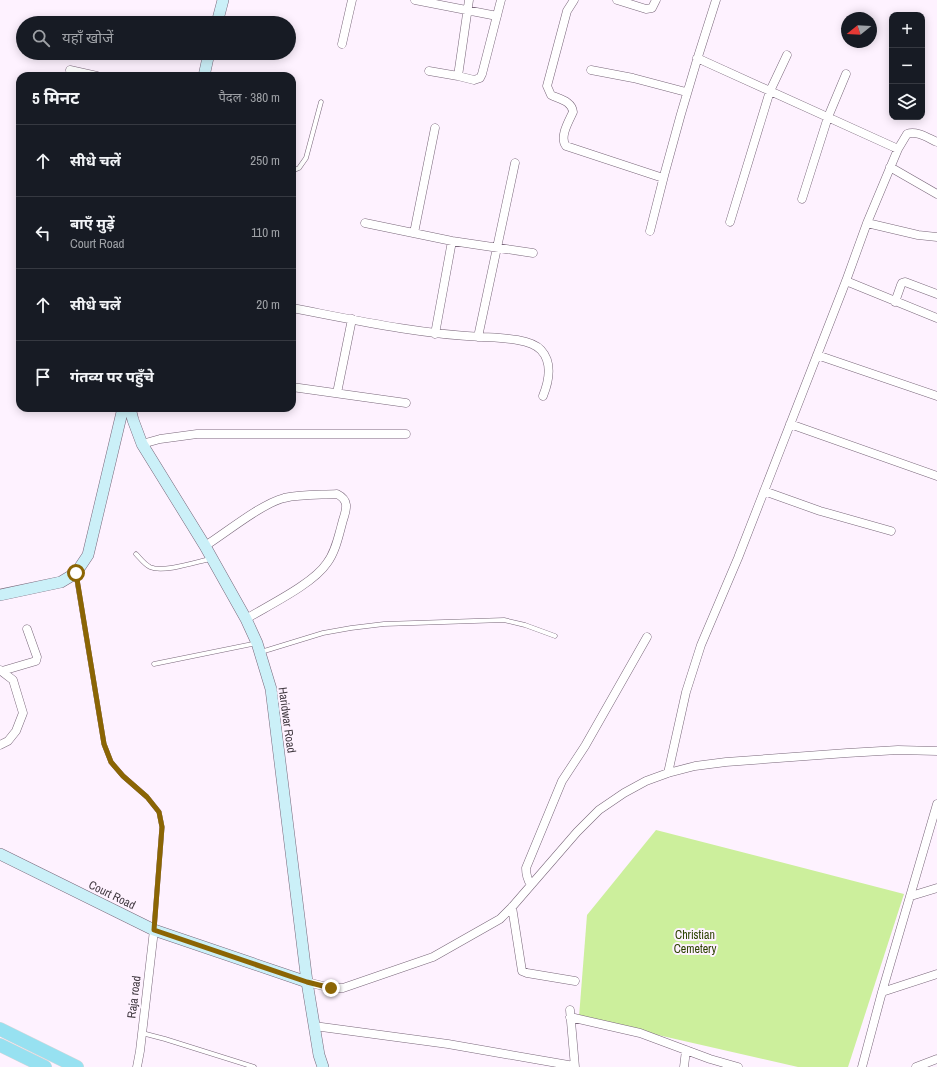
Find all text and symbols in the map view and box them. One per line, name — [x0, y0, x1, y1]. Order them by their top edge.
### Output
north arrow — [841, 12, 877, 48]
map controls — [889, 12, 925, 120]
button: + — [889, 12, 925, 48]
search box — [16, 16, 296, 60]
icon: search — [30, 27, 52, 49]
text: यहाँ खोजें — [62, 27, 113, 48]
button: − — [889, 48, 925, 84]
button: layers — [889, 84, 925, 120]
text: 5 मिनट — [32, 86, 79, 109]
text: पैदल · 380 m — [218, 89, 280, 106]
icon: ahead — [32, 150, 54, 172]
text: सीधे चलें — [70, 150, 121, 171]
text: 250 m — [250, 152, 280, 169]
text: बाएँ मुड़ें — [70, 213, 115, 234]
icon: left — [32, 222, 54, 244]
text: 110 m — [251, 224, 280, 241]
text: Court Road — [70, 235, 125, 252]
icon: ahead — [32, 294, 54, 316]
text: सीधे चलें — [70, 294, 121, 315]
text: 20 m — [256, 296, 280, 313]
icon: arrive — [32, 366, 54, 388]
text: गंतव्य पर पहुँचे — [70, 366, 154, 387]
route start — [67, 564, 85, 582]
street label: Haridwar Road — [274, 686, 300, 754]
street label: Court Road — [86, 877, 138, 913]
park label: Christian Cemetery — [674, 927, 716, 957]
street label: Raja road — [123, 975, 145, 1019]
route end — [322, 979, 340, 997]

